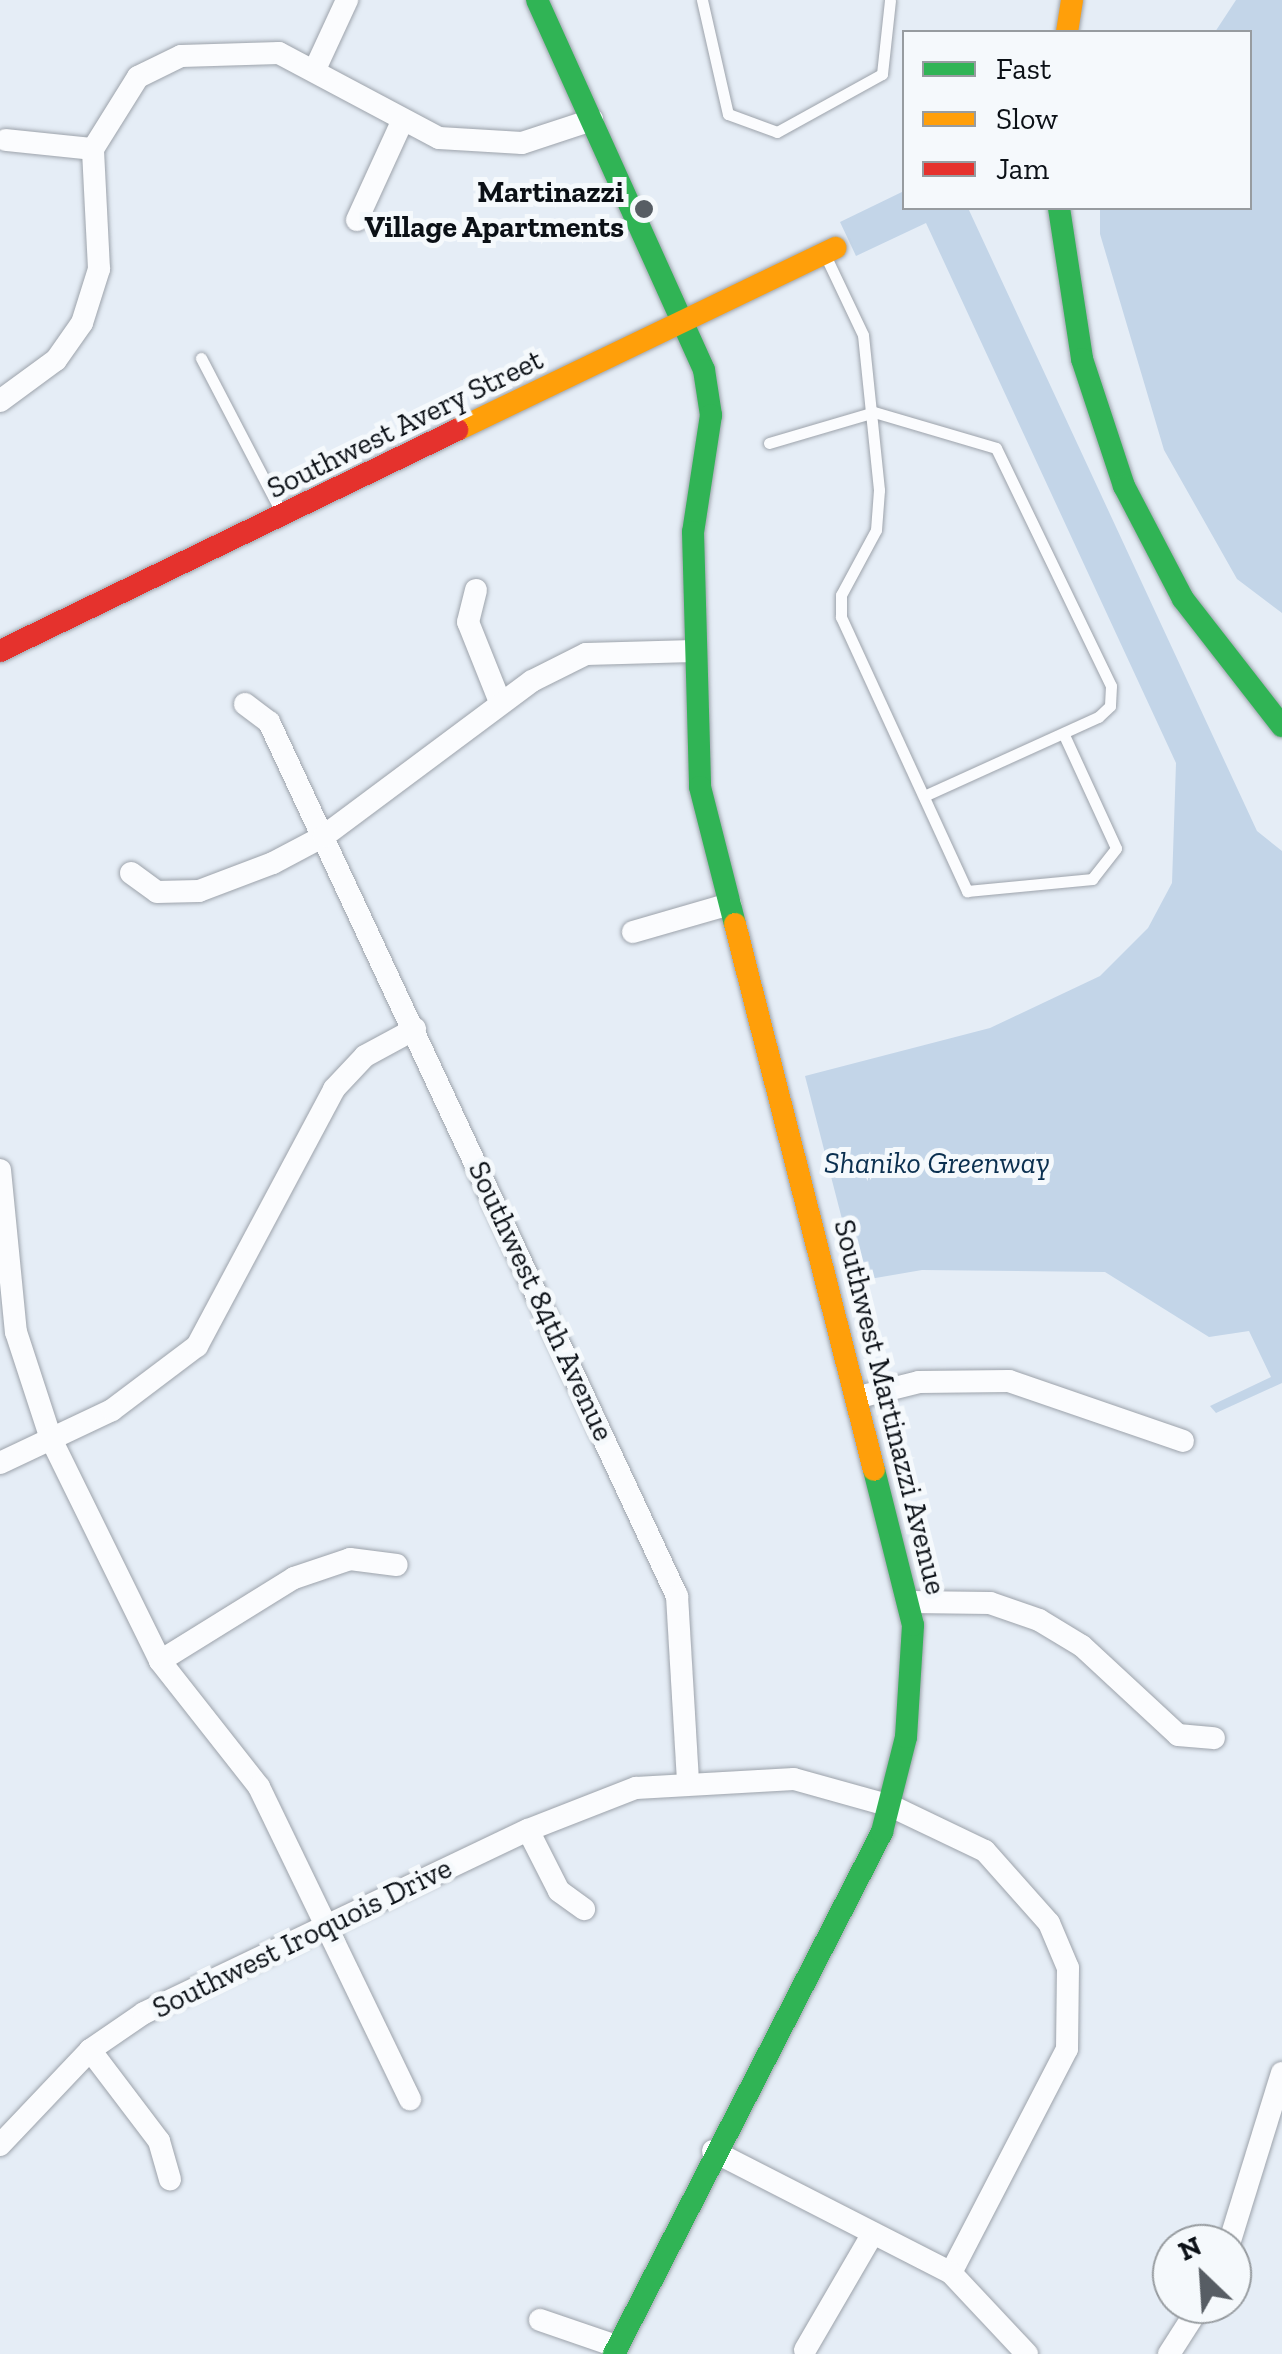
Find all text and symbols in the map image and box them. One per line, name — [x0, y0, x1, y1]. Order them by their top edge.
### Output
legend — [902, 30, 1252, 210]
text: Fast — [996, 51, 1051, 87]
text: Slow — [996, 101, 1058, 137]
text: Jam — [996, 151, 1049, 187]
place label: Martinazzi Village Apartments — [364, 174, 624, 244]
marker: Martinazzi Village Apartments — [633, 198, 655, 220]
street label: Southwest Avery Street — [260, 341, 550, 507]
park label: Shaniko Greenway — [824, 1145, 1050, 1181]
street label: Southwest 84th Avenue — [460, 1155, 622, 1447]
street label: Southwest Martinazzi Avenue — [826, 1215, 954, 1599]
street label: Southwest Iroquois Drive — [147, 1850, 457, 2026]
north arrow — [1152, 2224, 1252, 2324]
text: N — [1173, 2229, 1207, 2268]

